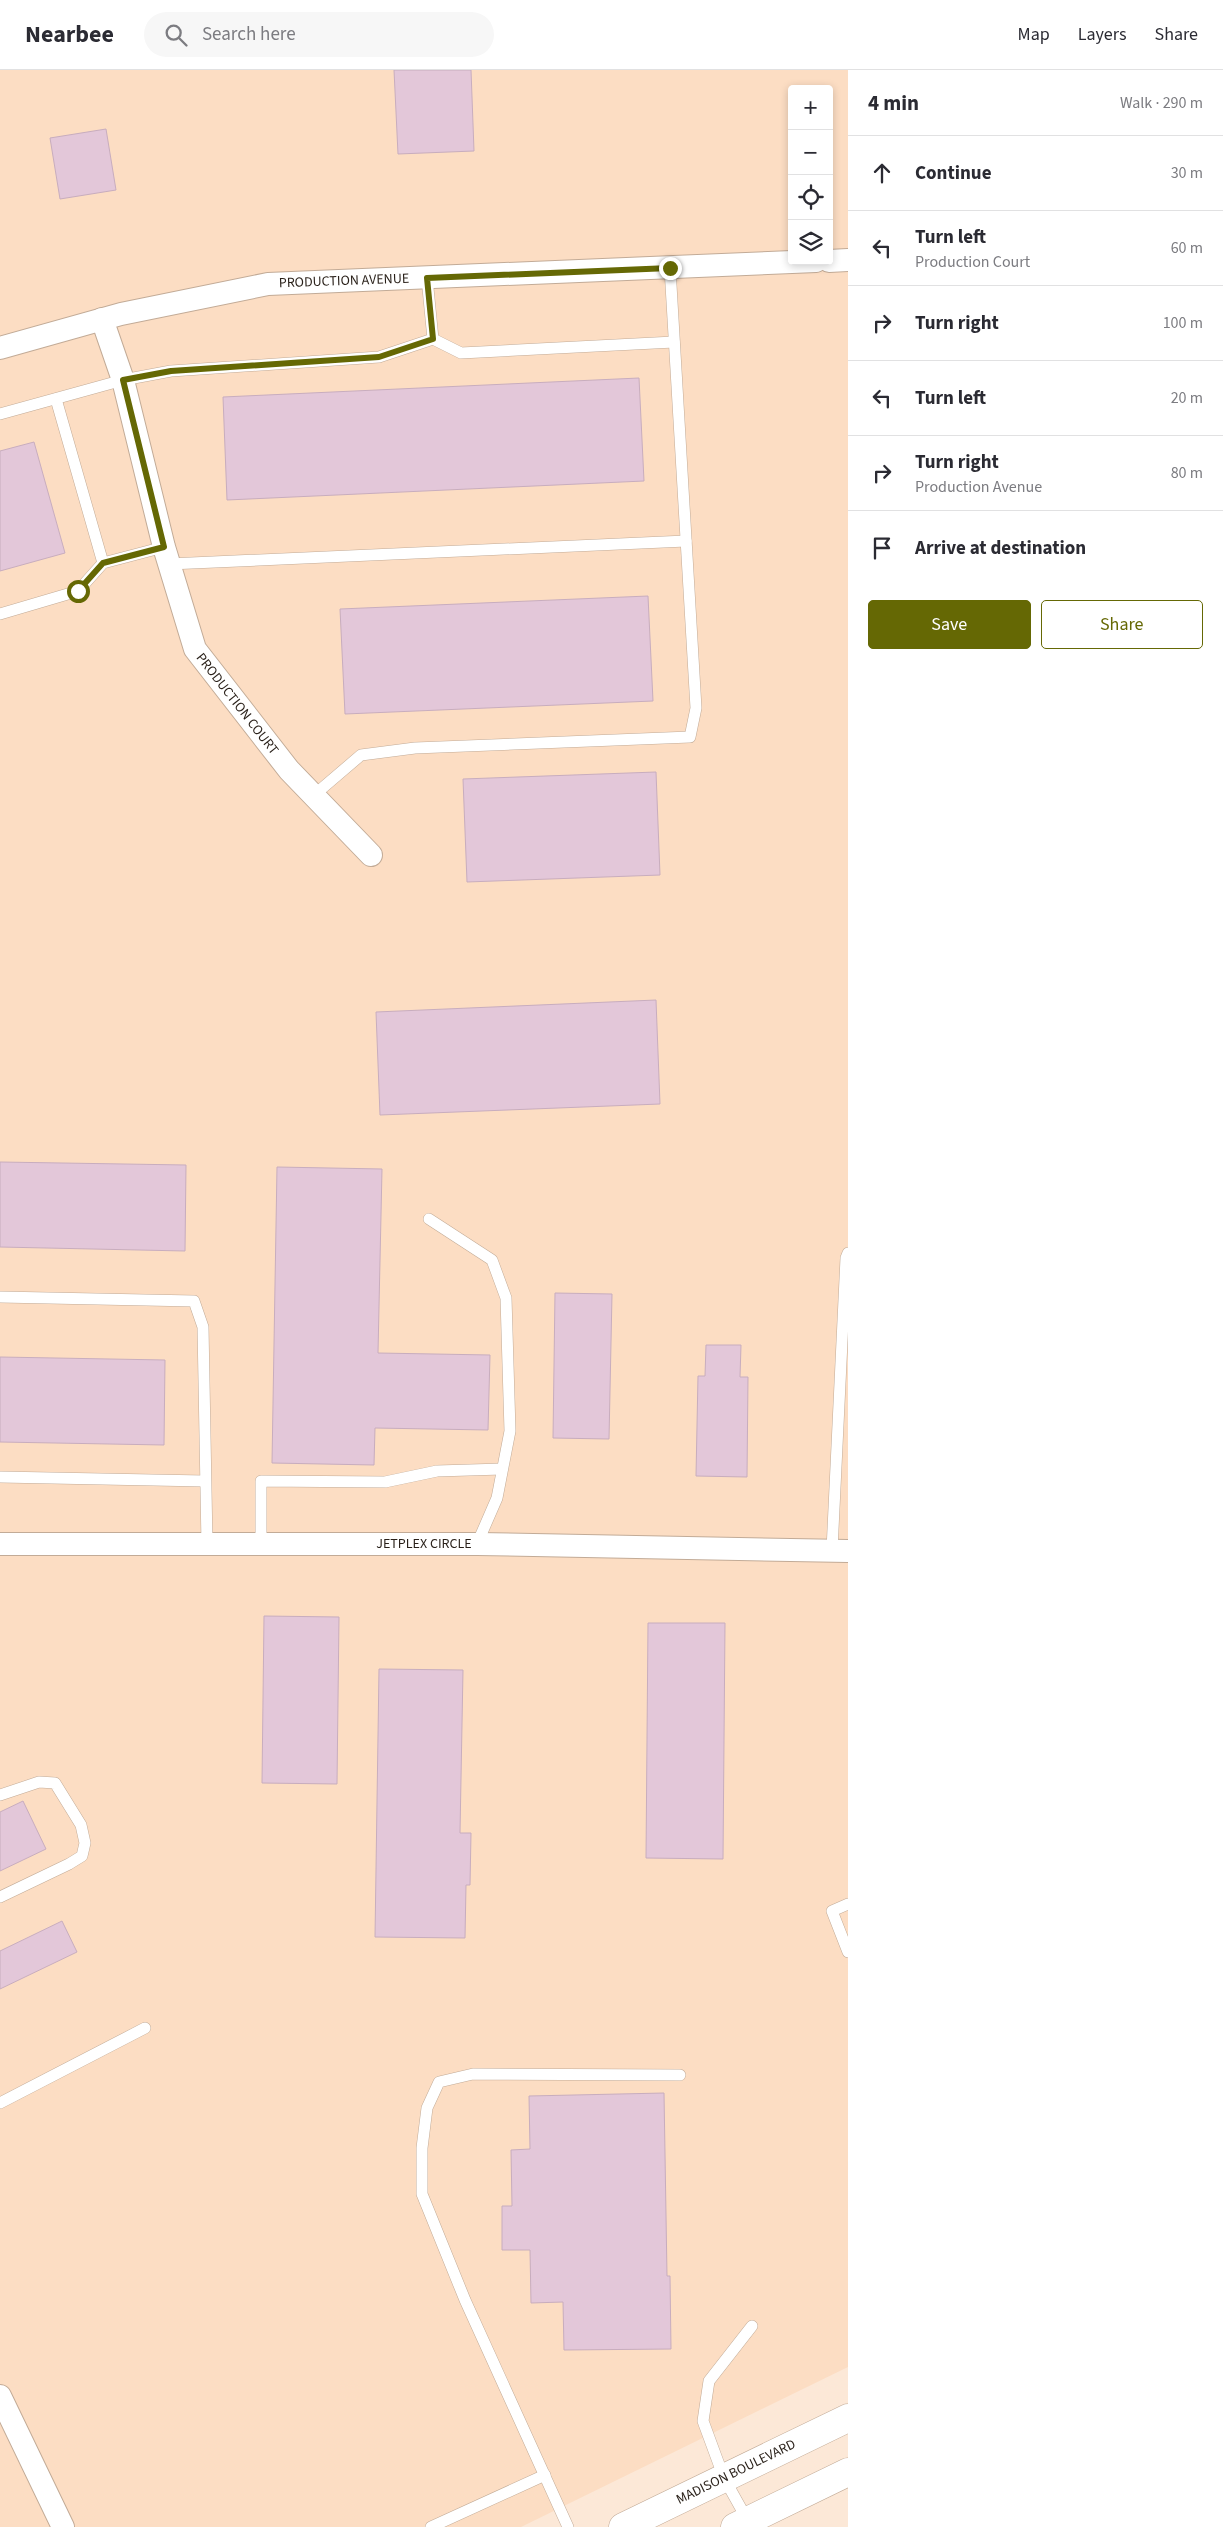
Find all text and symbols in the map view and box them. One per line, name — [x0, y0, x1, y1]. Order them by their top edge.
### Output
search box — [144, 12, 494, 57]
text: Nearbee — [25, 17, 114, 52]
icon: search — [162, 21, 190, 49]
text: Search here — [202, 21, 296, 48]
text: Map — [1018, 22, 1050, 47]
text: Layers — [1078, 22, 1127, 47]
text: Share — [1155, 22, 1198, 47]
map controls — [788, 85, 833, 265]
button: + — [788, 85, 833, 130]
text: 4 min — [868, 88, 919, 118]
text: Walk · 290 m — [1120, 92, 1203, 114]
button: − — [788, 130, 833, 175]
icon: ahead — [868, 159, 896, 187]
text: Continue — [915, 160, 992, 187]
text: 30 m — [1171, 162, 1203, 184]
button: locate — [788, 175, 833, 220]
button: layers — [788, 220, 833, 265]
text: Turn left — [915, 224, 986, 251]
icon: left — [868, 234, 896, 262]
text: 60 m — [1171, 237, 1203, 259]
text: Production Court — [915, 251, 1030, 273]
route end — [659, 257, 682, 280]
street label: PRODUCTION AVENUE — [278, 269, 410, 293]
icon: right — [868, 309, 896, 337]
text: Turn right — [915, 310, 999, 337]
text: 100 m — [1163, 312, 1203, 334]
icon: left — [868, 384, 896, 412]
text: Turn left — [915, 385, 986, 412]
text: 20 m — [1171, 387, 1203, 409]
text: Turn right — [915, 449, 999, 476]
icon: right — [868, 459, 896, 487]
text: 80 m — [1171, 462, 1203, 484]
text: Production Avenue — [915, 476, 1042, 498]
icon: arrive — [868, 534, 896, 562]
text: Arrive at destination — [915, 535, 1086, 562]
route start — [67, 580, 90, 603]
button: Save — [868, 600, 1031, 649]
button: Share — [1041, 600, 1203, 649]
street label: PRODUCTION COURT — [191, 649, 283, 759]
street label: JETPLEX CIRCLE — [376, 1534, 472, 1554]
street label: MADISON BOULEVARD — [673, 2434, 799, 2510]

